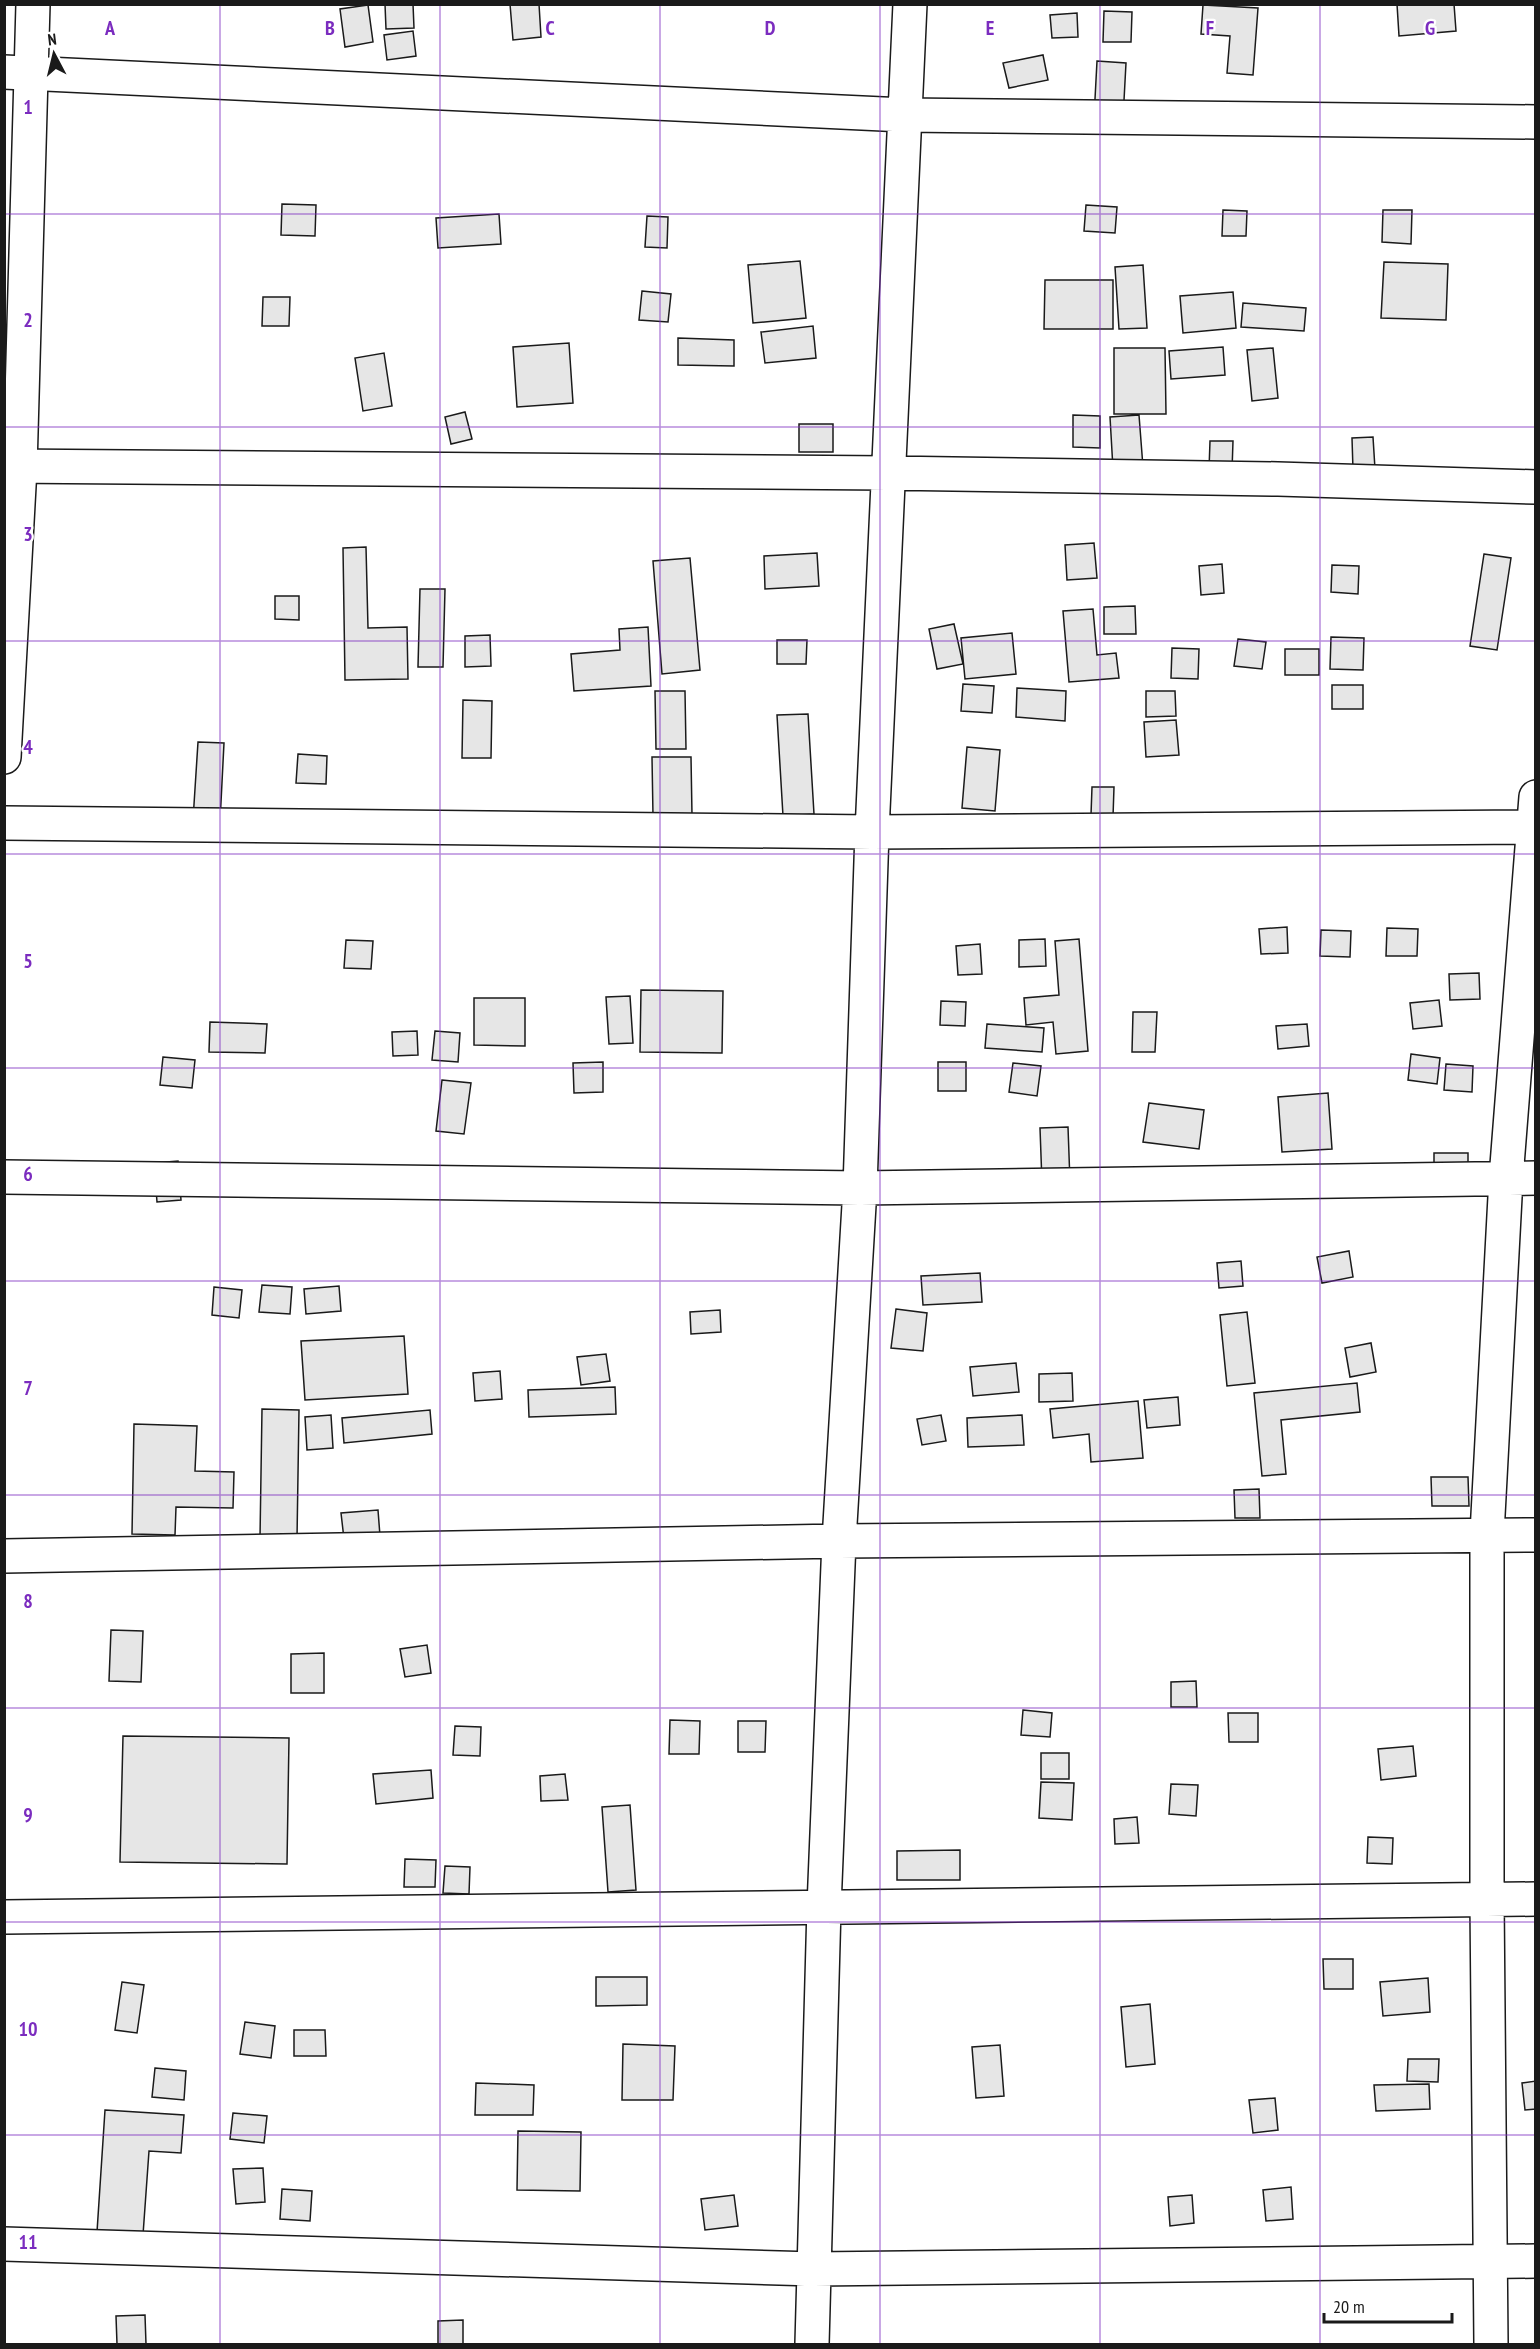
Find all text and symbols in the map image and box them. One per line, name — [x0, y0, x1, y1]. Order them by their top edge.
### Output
text: A — [104, 15, 116, 41]
text: B — [325, 15, 335, 41]
text: C — [545, 15, 555, 41]
text: D — [765, 15, 776, 41]
text: E — [986, 15, 994, 41]
text: F — [1206, 15, 1214, 41]
text: G — [1425, 15, 1435, 41]
north arrow — [24, 24, 84, 84]
text: N — [47, 29, 58, 50]
text: 1 — [23, 94, 33, 120]
text: 2 — [23, 307, 33, 333]
text: 3 — [23, 521, 33, 547]
text: 4 — [23, 734, 33, 760]
text: 5 — [23, 948, 33, 974]
text: 6 — [23, 1161, 33, 1187]
text: 7 — [23, 1375, 33, 1401]
text: 8 — [23, 1588, 33, 1614]
text: 9 — [23, 1802, 33, 1828]
text: 10 — [18, 2016, 38, 2042]
text: 11 — [18, 2229, 38, 2255]
scale bar — [1324, 2286, 1452, 2324]
text: 20 m — [1333, 2295, 1365, 2318]

